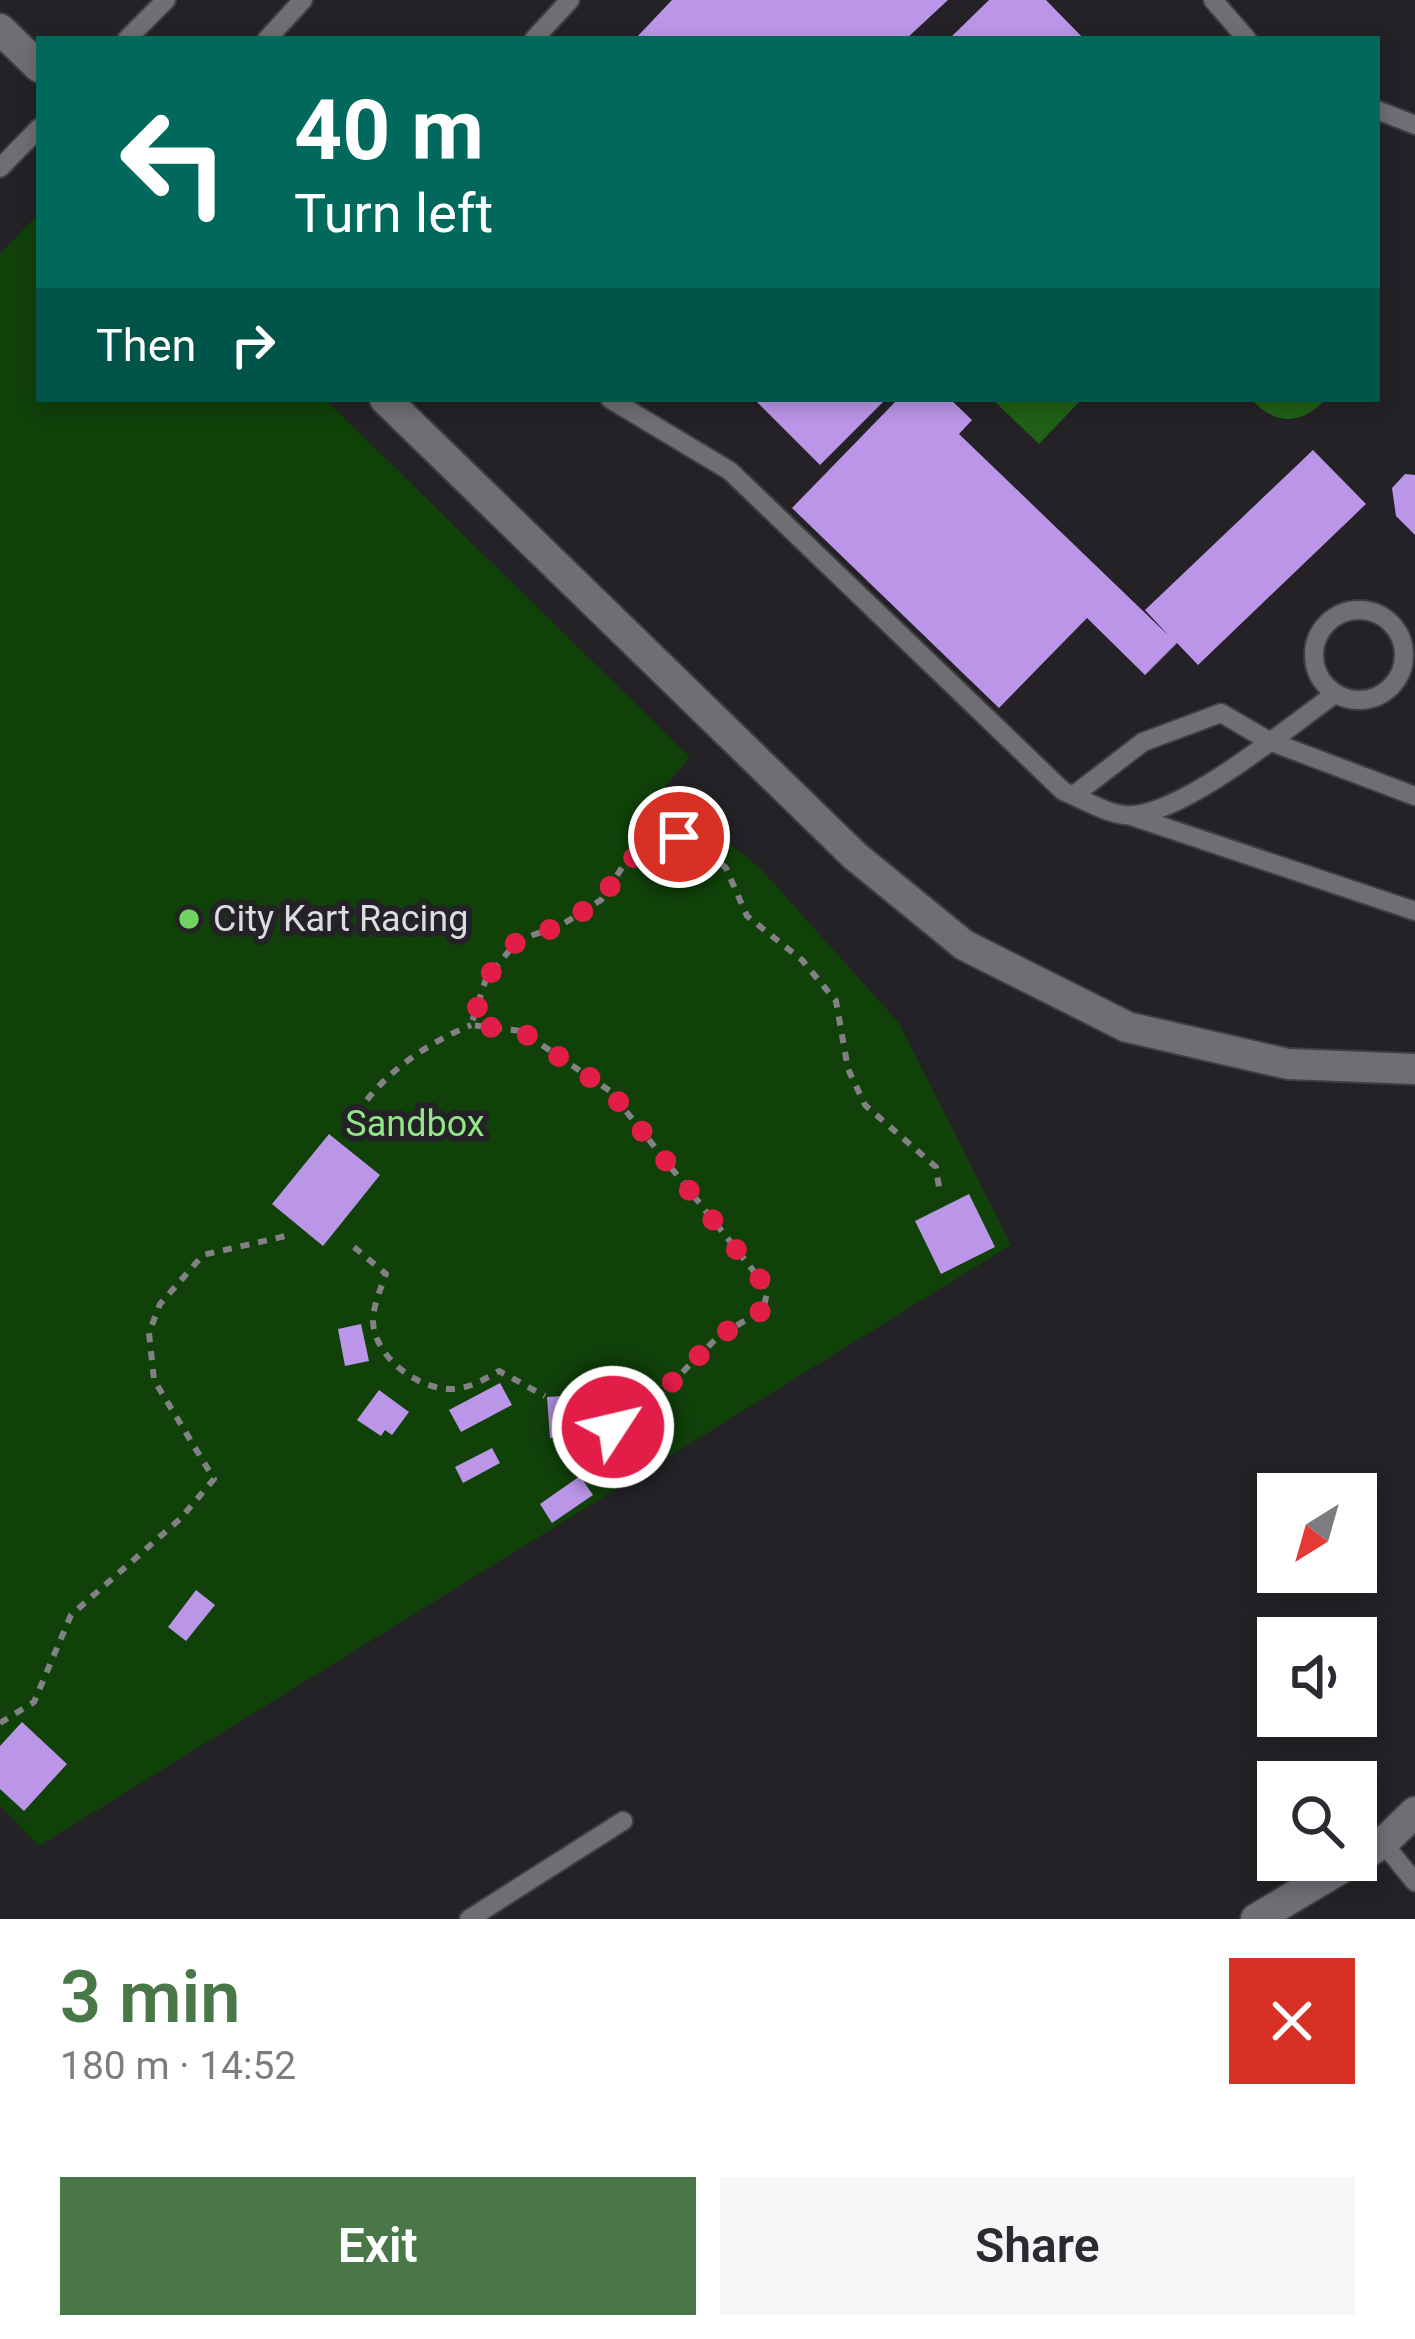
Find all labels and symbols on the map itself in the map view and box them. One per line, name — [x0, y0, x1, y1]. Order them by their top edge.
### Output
pin — [628, 786, 730, 888]
place label: City Kart Racing — [213, 898, 468, 940]
marker: City Kart Racing — [176, 906, 202, 932]
park label: Sandbox — [345, 1103, 485, 1145]
position arrow — [550, 1364, 676, 1490]
north arrow — [1257, 1473, 1377, 1593]

